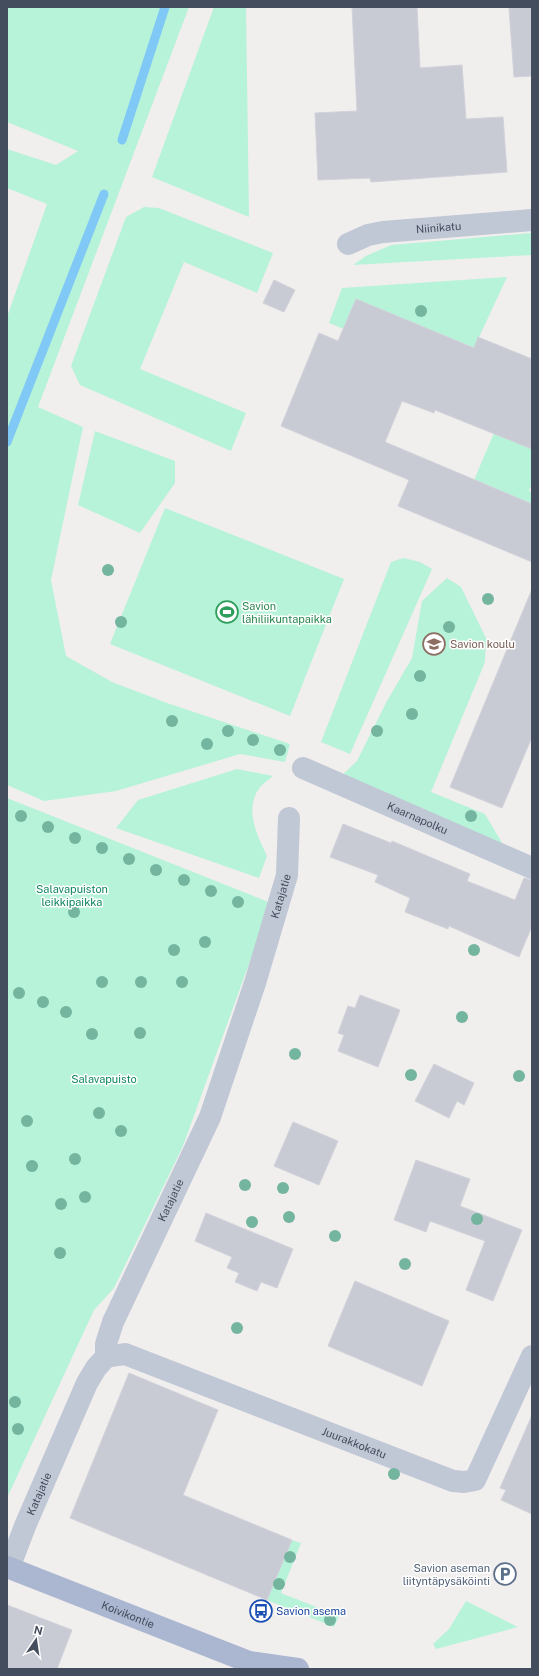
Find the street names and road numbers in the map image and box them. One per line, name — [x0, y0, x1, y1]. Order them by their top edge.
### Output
street label: Niinikatu — [415, 220, 462, 235]
street label: Kaarnapolku — [385, 800, 450, 837]
street label: Katajatie — [269, 873, 293, 920]
street label: Katajatie — [155, 1177, 186, 1223]
street label: Juurakkokatu — [320, 1425, 388, 1461]
street label: Katajatie — [24, 1471, 54, 1517]
street label: Koivikontie — [100, 1599, 156, 1630]

